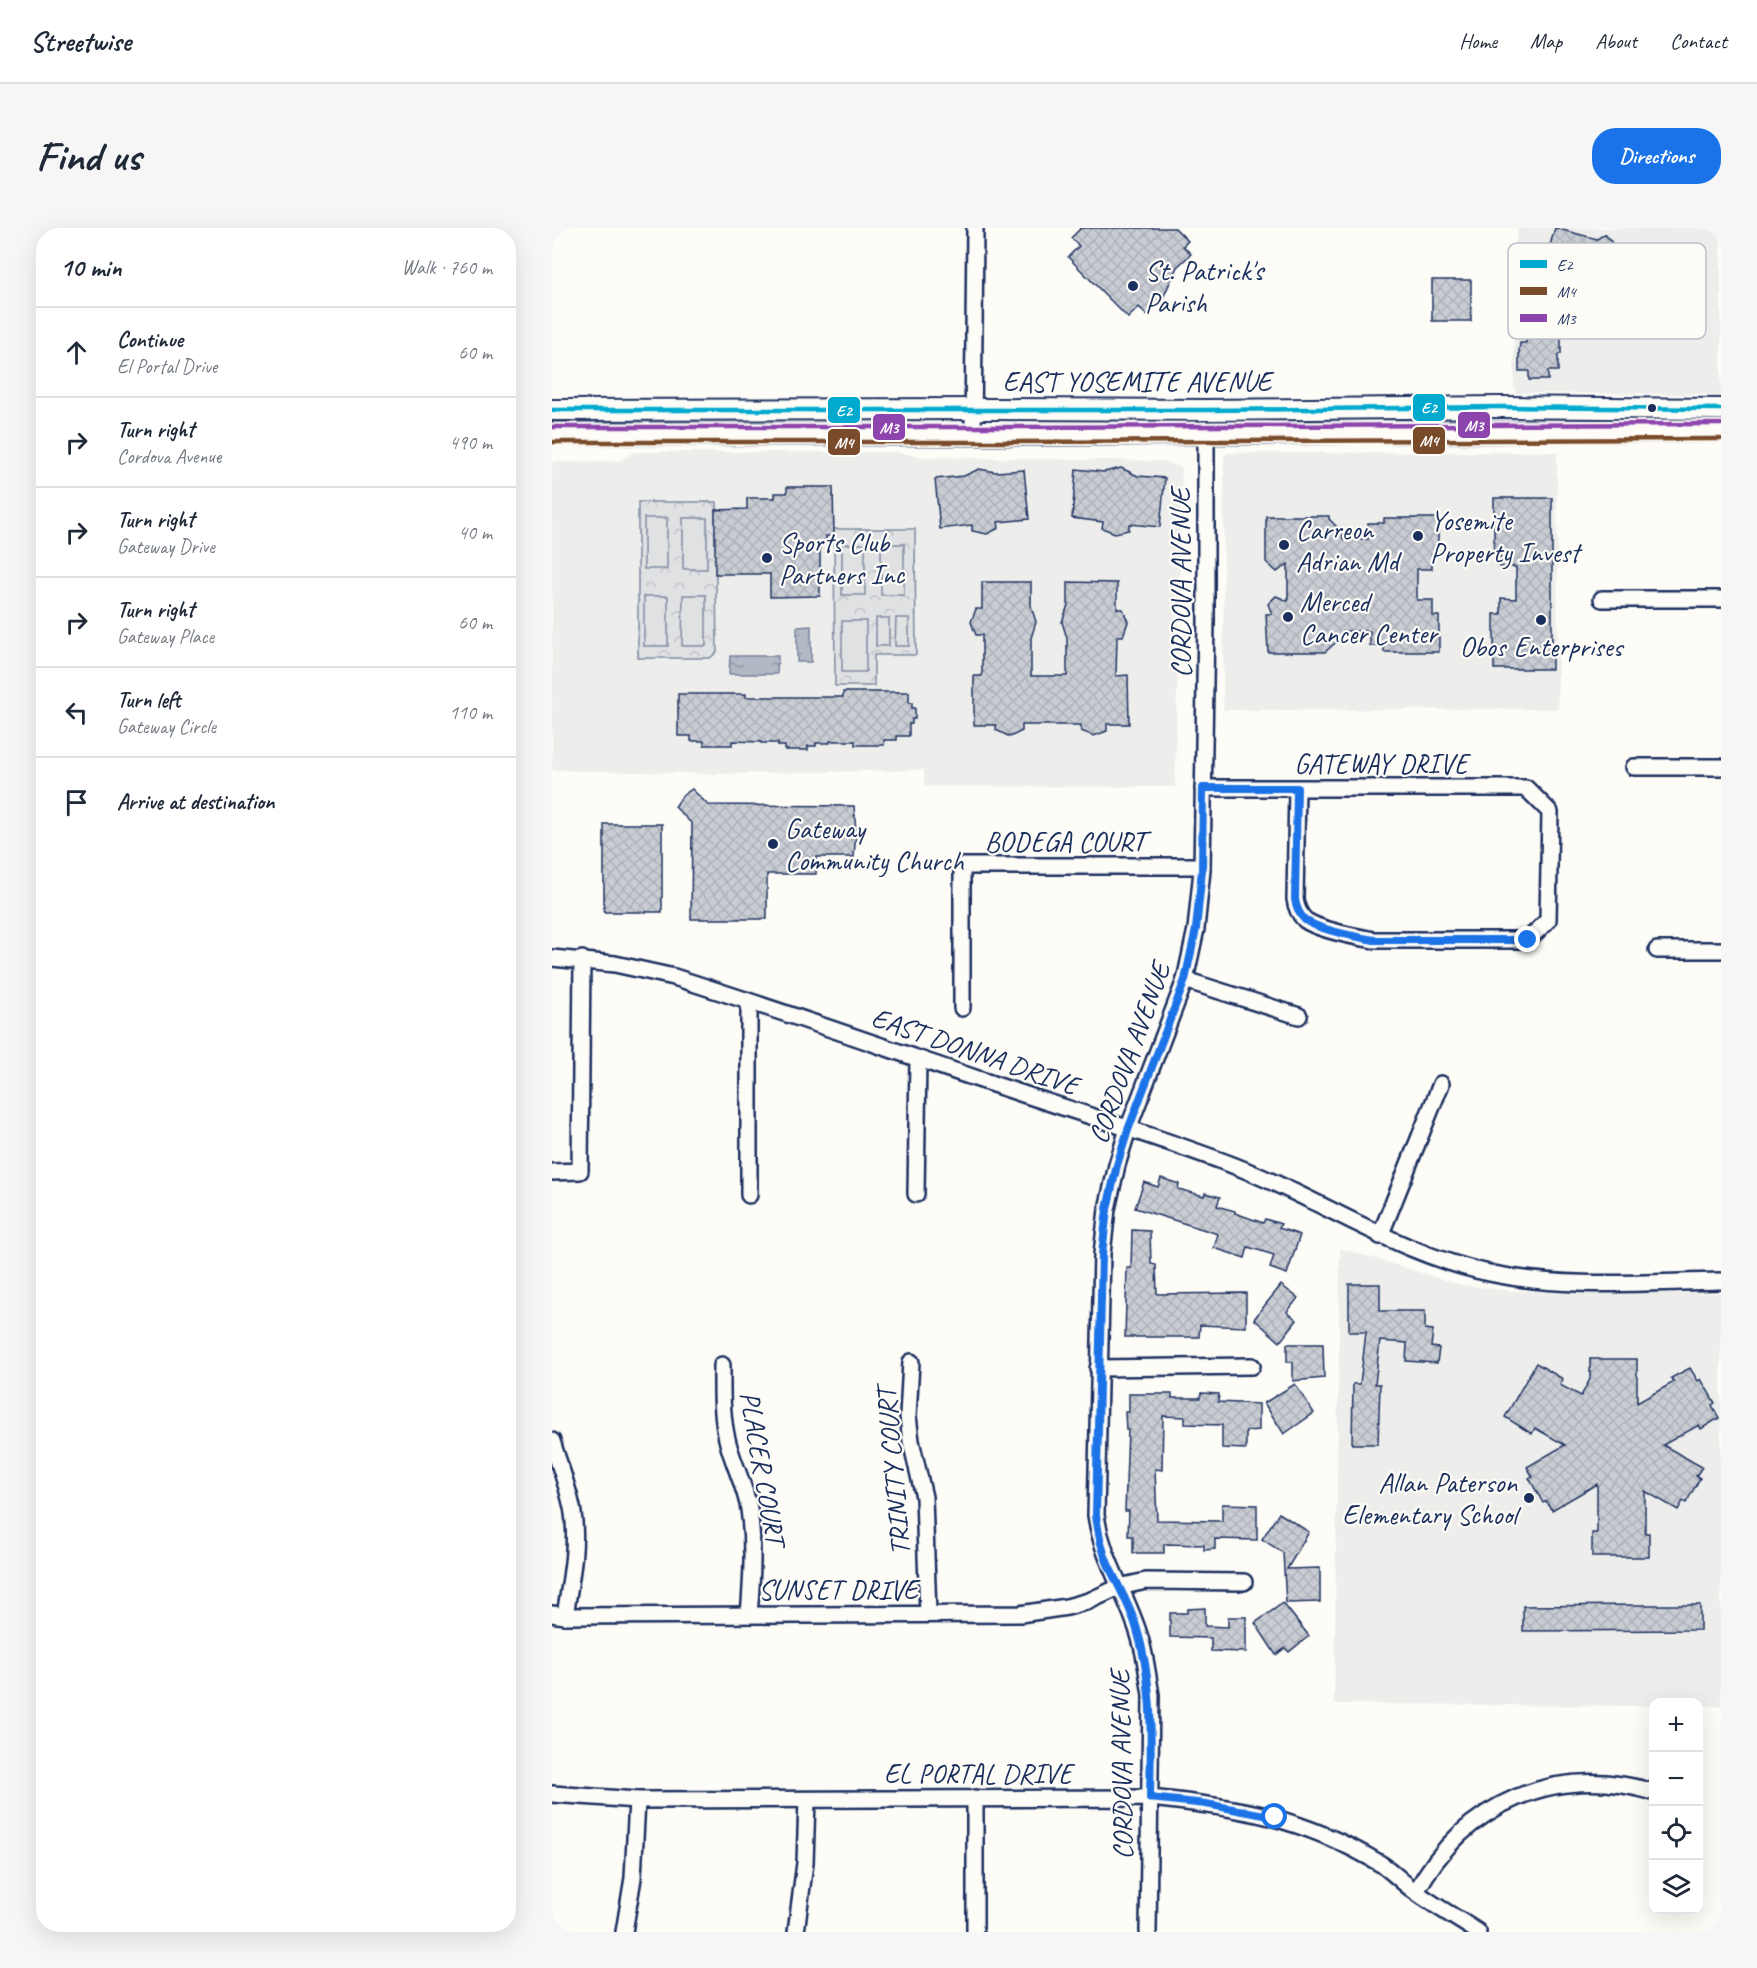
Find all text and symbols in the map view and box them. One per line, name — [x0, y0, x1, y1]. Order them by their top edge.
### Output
text: Streetwise — [30, 24, 131, 59]
text: Home — [1459, 28, 1497, 54]
text: Map — [1530, 28, 1562, 54]
text: About — [1595, 28, 1637, 54]
text: Contact — [1670, 28, 1727, 54]
button: Directions — [1592, 128, 1721, 184]
text: Find us — [36, 130, 141, 183]
legend — [1508, 243, 1706, 339]
text: 10 min — [60, 251, 122, 284]
place label: St. Patrick's Parish — [1145, 253, 1265, 320]
text: Walk · 760 m — [402, 255, 492, 280]
text: E2 — [1557, 255, 1574, 275]
marker: St. Patrick's Parish — [1126, 279, 1140, 293]
text: M4 — [1557, 282, 1578, 302]
text: M3 — [1557, 309, 1578, 329]
text: Continue — [117, 326, 183, 354]
icon: ahead — [60, 336, 93, 369]
text: 60 m — [458, 340, 492, 365]
text: El Portal Drive — [117, 354, 217, 379]
street label: EAST YOSEMITE AVENUE — [1003, 364, 1274, 399]
line badge: E2 — [1412, 393, 1446, 422]
line badge: E2 — [827, 396, 861, 424]
text: E2 — [1421, 398, 1439, 418]
text: E2 — [836, 401, 854, 421]
unlabelled marker — [1646, 402, 1658, 414]
line badge: M3 — [1457, 411, 1491, 439]
line badge: M3 — [872, 413, 906, 441]
text: Turn right — [117, 416, 194, 444]
text: M3 — [1465, 416, 1485, 436]
text: M3 — [880, 418, 900, 438]
icon: right — [60, 426, 93, 459]
line badge: M4 — [1412, 426, 1446, 455]
line badge: M4 — [827, 428, 861, 456]
text: 490 m — [449, 430, 492, 455]
text: M4 — [1420, 431, 1440, 451]
text: M4 — [835, 433, 855, 453]
text: Cordova Avenue — [117, 444, 221, 469]
street label: CORDOVA AVENUE — [1163, 485, 1198, 678]
place label: Yosemite Property Invest — [1430, 503, 1583, 570]
text: Turn right — [117, 506, 194, 534]
place label: Carreon Adrian Md — [1296, 512, 1402, 579]
icon: right — [60, 516, 93, 549]
text: 40 m — [458, 520, 492, 545]
place label: Sports Club Partners Inc — [779, 525, 906, 592]
marker: Yosemite Property Invest — [1411, 529, 1425, 543]
text: Gateway Drive — [117, 534, 215, 559]
marker: Carreon Adrian Md — [1277, 538, 1291, 552]
marker: Sports Club Partners Inc — [760, 551, 774, 565]
place label: Merced Cancer Center — [1300, 584, 1439, 651]
text: Turn right — [117, 596, 194, 624]
icon: right — [60, 606, 93, 639]
text: 60 m — [458, 610, 492, 635]
marker: Merced Cancer Center — [1281, 610, 1295, 624]
marker: Obos Enterprises — [1534, 613, 1548, 627]
text: Gateway Place — [117, 624, 214, 649]
place label: Obos Enterprises — [1460, 629, 1625, 664]
text: Turn left — [117, 686, 181, 714]
icon: left — [60, 696, 93, 729]
text: 110 m — [449, 700, 492, 725]
text: Gateway Circle — [117, 714, 216, 739]
street label: GATEWAY DRIVE — [1294, 746, 1471, 781]
icon: arrive — [60, 786, 93, 819]
text: Arrive at destination — [117, 788, 274, 816]
place label: Gateway Community Church — [785, 811, 964, 878]
street label: BODEGA COURT — [985, 824, 1153, 859]
marker: Gateway Community Church — [766, 837, 780, 851]
route end — [1514, 926, 1540, 952]
street label: CORDOVA AVENUE — [1080, 955, 1179, 1148]
street label: EAST DONNA DRIVE — [867, 999, 1086, 1104]
street label: TRINITY COURT — [868, 1380, 918, 1557]
street label: PLACER COURT — [732, 1388, 795, 1554]
place label: Allan Paterson Elementary School — [1342, 1465, 1522, 1532]
marker: Allan Paterson Elementary School — [1522, 1491, 1536, 1505]
street label: SUNSET DRIVE — [758, 1572, 921, 1607]
street label: CORDOVA AVENUE — [1102, 1667, 1140, 1860]
map controls — [1649, 1698, 1703, 1914]
button: + — [1649, 1698, 1703, 1752]
button: − — [1649, 1752, 1703, 1806]
street label: EL PORTAL DRIVE — [884, 1756, 1076, 1791]
route start — [1261, 1803, 1287, 1829]
button: locate — [1649, 1806, 1703, 1860]
button: layers — [1649, 1860, 1703, 1914]

